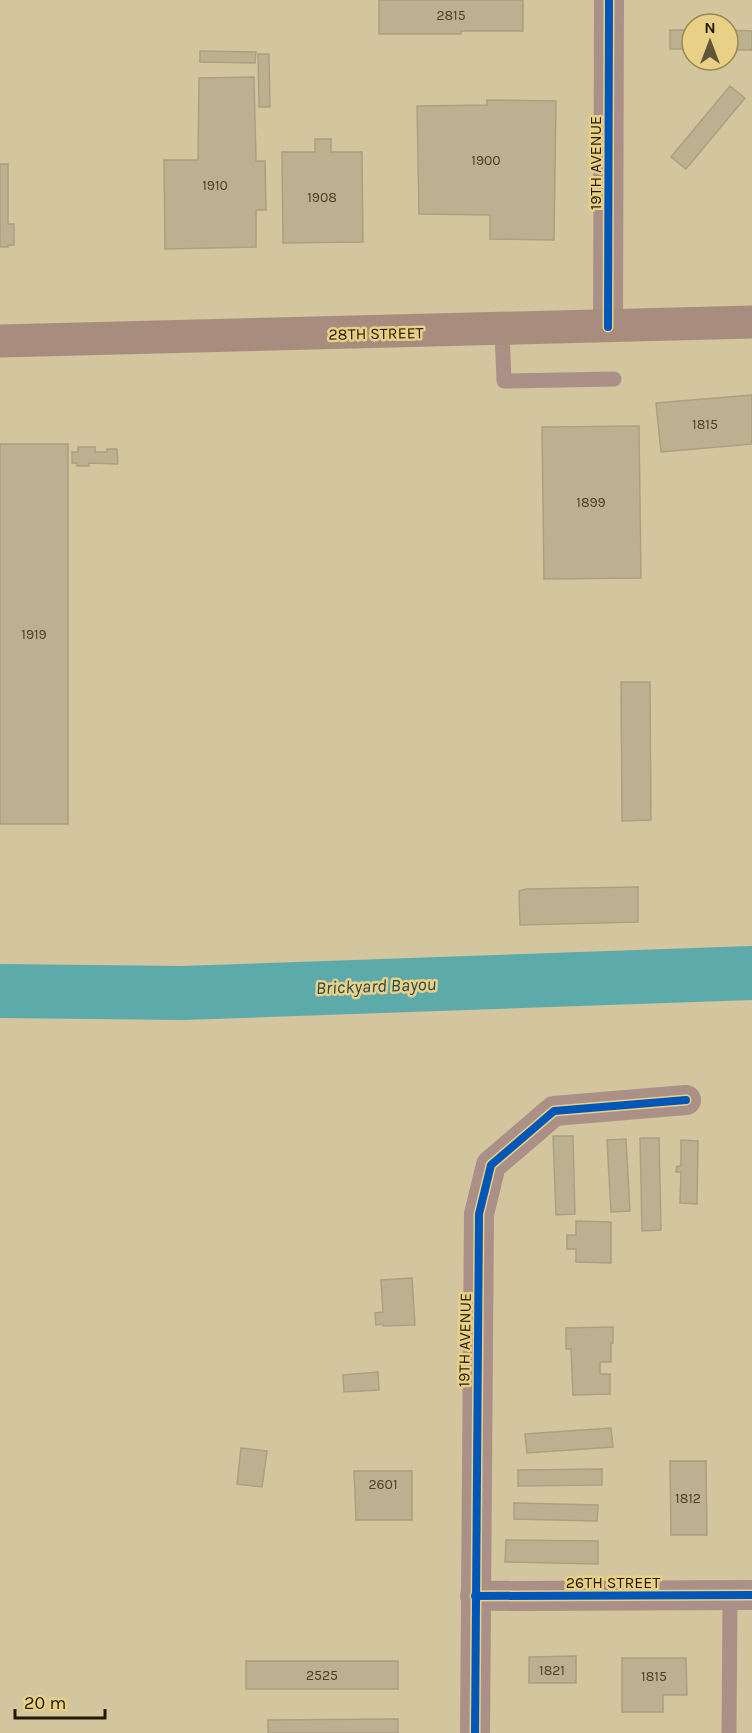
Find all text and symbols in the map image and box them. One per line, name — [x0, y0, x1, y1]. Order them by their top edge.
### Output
house number: 2815 — [436, 7, 466, 24]
north arrow — [680, 12, 740, 72]
text: N — [704, 18, 716, 37]
street label: 19TH AVENUE — [586, 116, 605, 210]
house number: 1900 — [471, 152, 501, 169]
house number: 1910 — [202, 177, 228, 194]
house number: 1908 — [307, 189, 337, 206]
street label: 28TH STREET — [328, 323, 424, 344]
house number: 1815 — [692, 416, 718, 433]
house number: 1899 — [576, 494, 606, 511]
house number: 1919 — [21, 626, 47, 643]
water label: Brickyard Bayou — [315, 973, 437, 999]
street label: 19TH AVENUE — [454, 1293, 475, 1387]
house number: 2601 — [368, 1476, 398, 1493]
house number: 1812 — [675, 1490, 701, 1507]
street label: 26TH STREET — [566, 1573, 660, 1592]
house number: 1821 — [539, 1662, 565, 1679]
house number: 2525 — [306, 1667, 338, 1684]
house number: 1815 — [641, 1668, 667, 1685]
scale bar — [15, 1682, 105, 1720]
text: 20 m — [24, 1692, 66, 1714]

